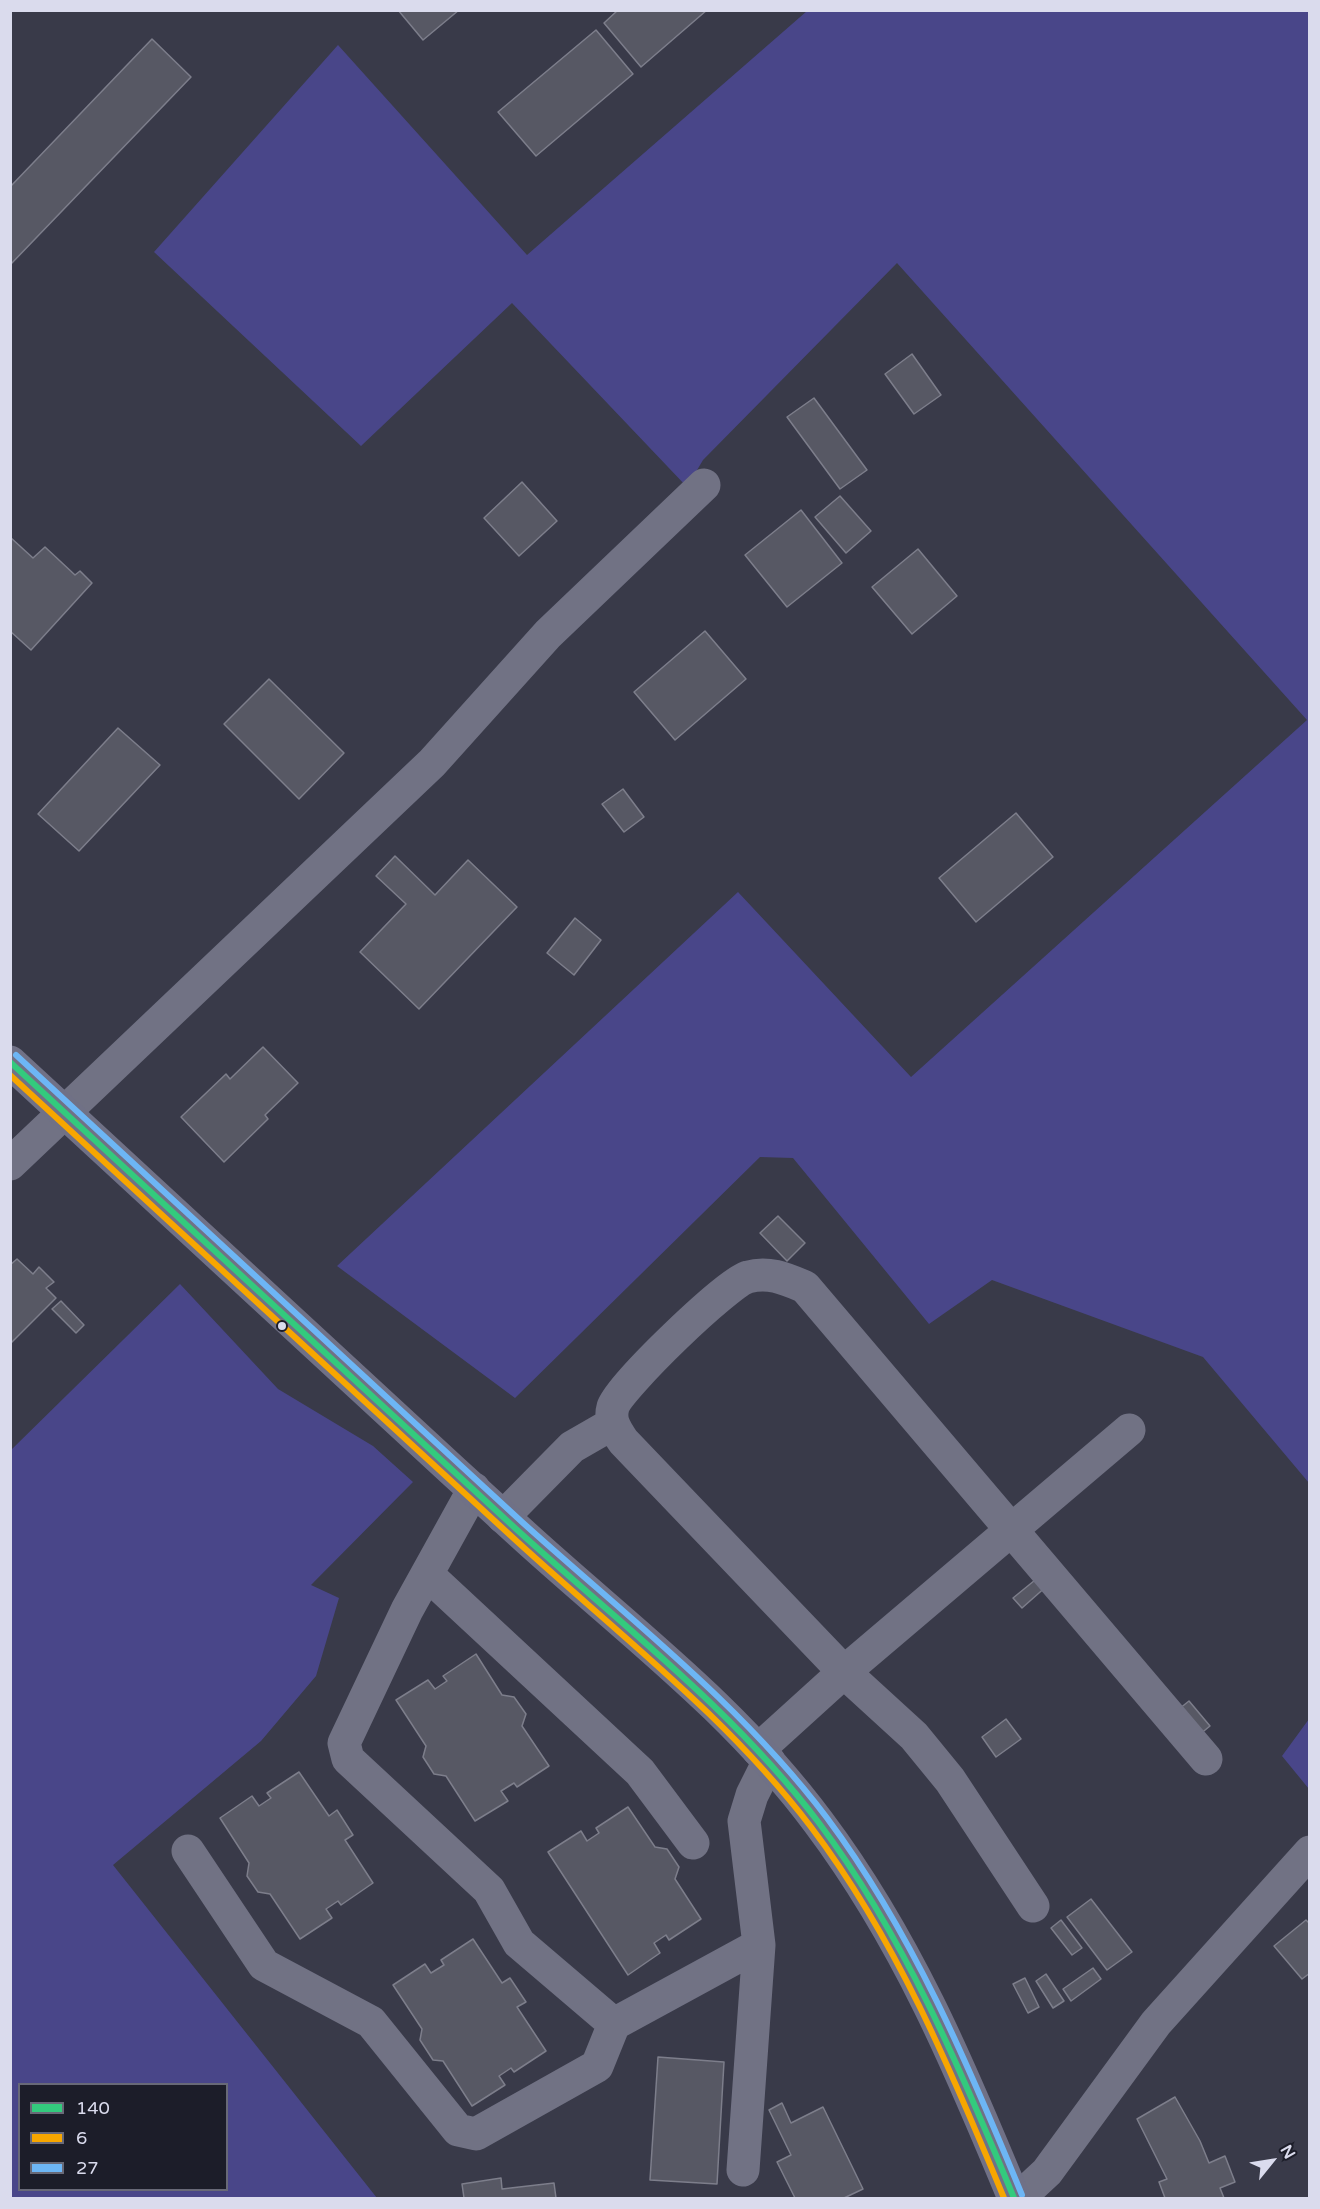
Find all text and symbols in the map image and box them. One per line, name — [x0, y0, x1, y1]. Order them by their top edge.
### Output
unlabelled marker — [276, 1320, 288, 1332]
legend — [18, 2083, 228, 2191]
text: 140 — [76, 2097, 110, 2119]
text: 6 — [76, 2127, 87, 2149]
north arrow — [1242, 2131, 1302, 2191]
text: N — [1276, 2141, 1299, 2163]
text: 27 — [76, 2157, 99, 2179]

